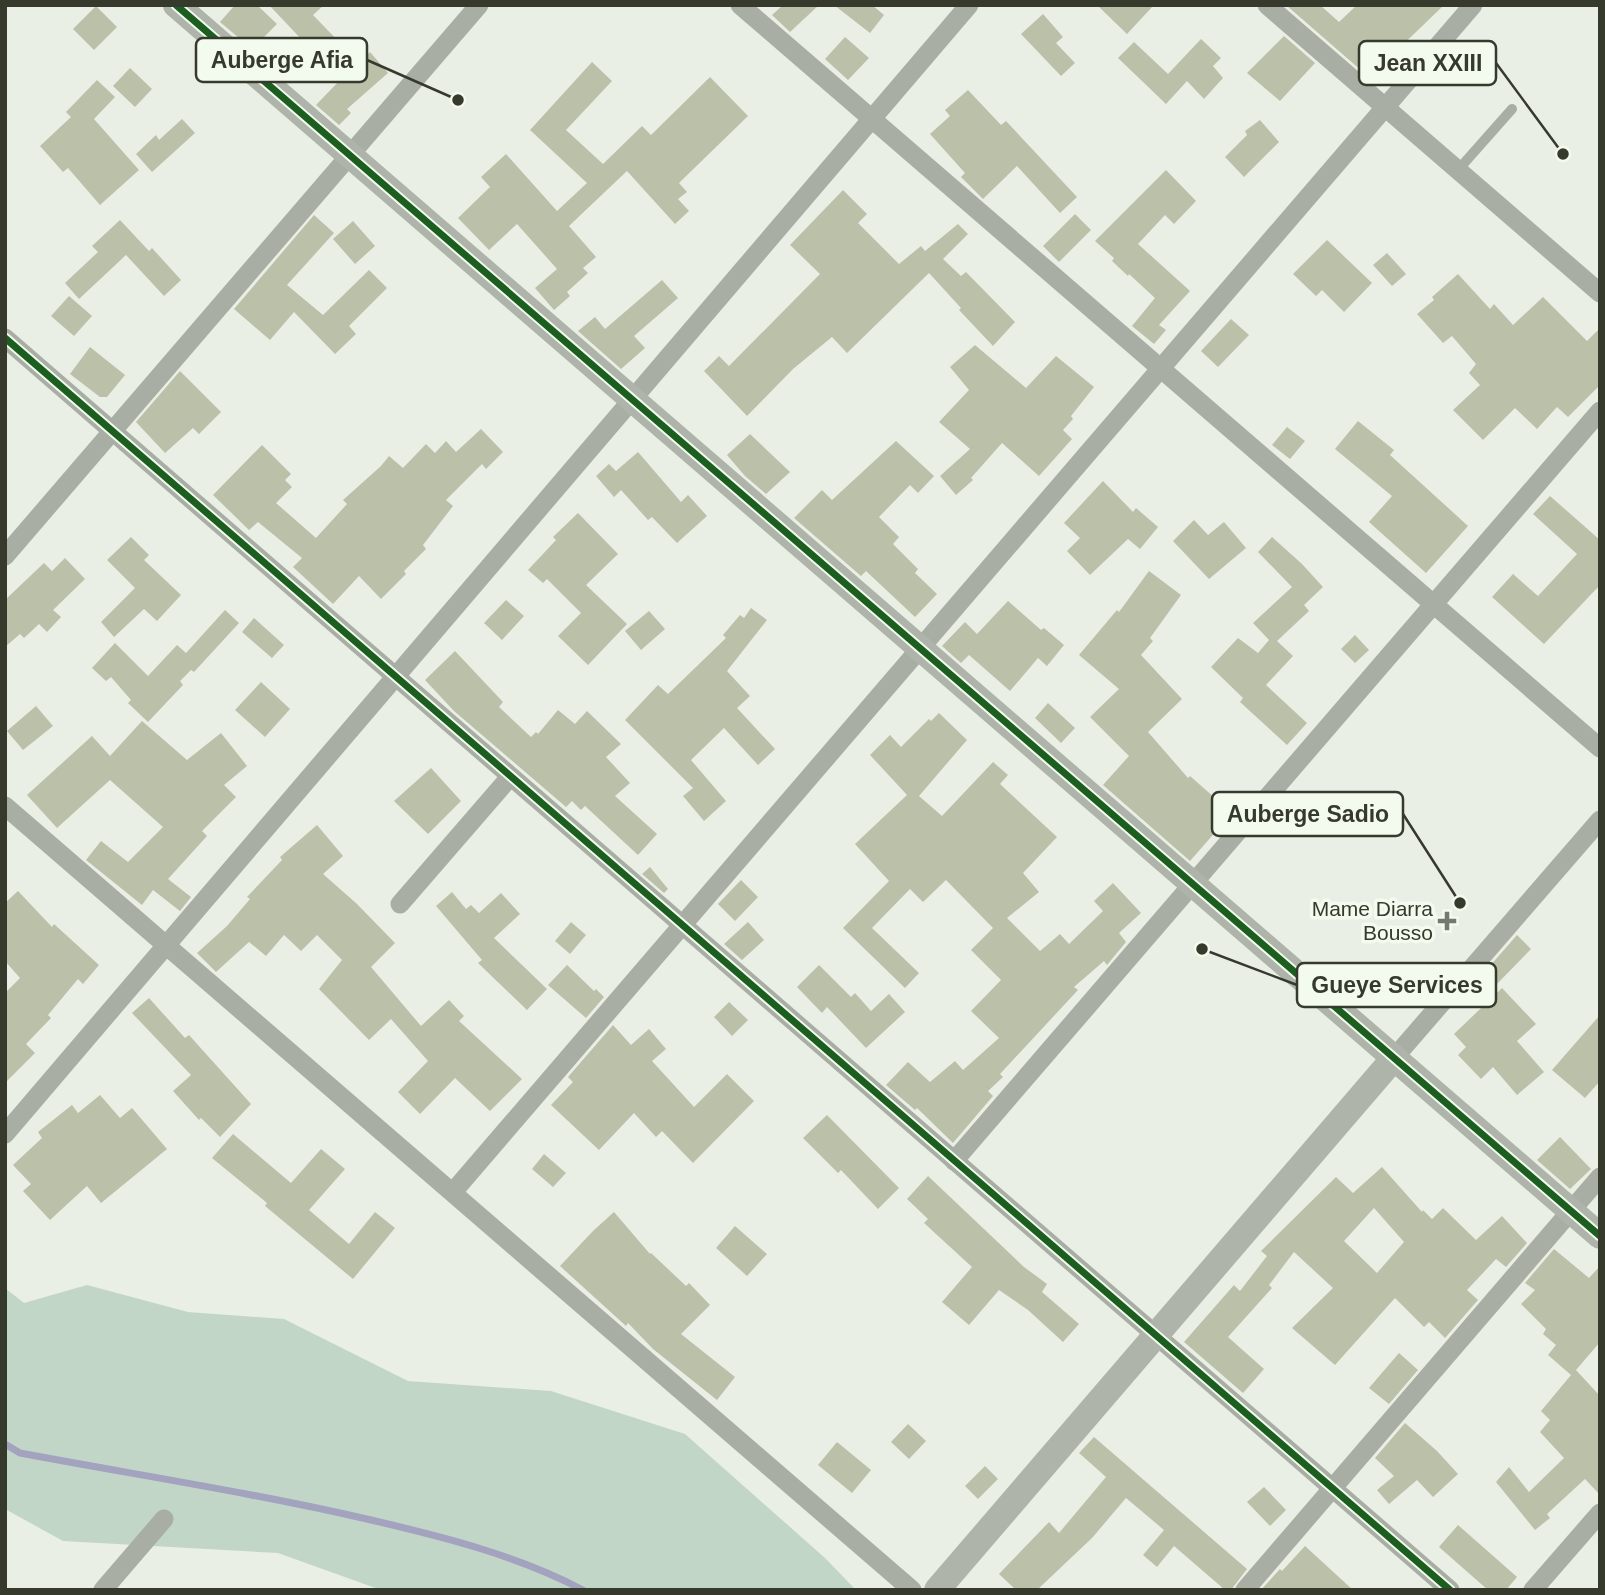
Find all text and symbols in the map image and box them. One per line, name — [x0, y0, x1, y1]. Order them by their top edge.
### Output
callout: Auberge Afia — [196, 38, 367, 82]
callout: Jean XXIII — [1359, 41, 1496, 85]
text: Auberge Afia — [211, 47, 353, 73]
text: Jean XXIII — [1374, 50, 1482, 76]
callout: Auberge Sadio — [1212, 792, 1403, 836]
text: Auberge Sadio — [1227, 801, 1389, 827]
place label: Mame Diarra Bousso — [1312, 897, 1433, 944]
marker: Mame Diarra Bousso — [1439, 913, 1455, 929]
callout: Gueye Services — [1297, 963, 1496, 1007]
text: Gueye Services — [1311, 972, 1483, 998]

